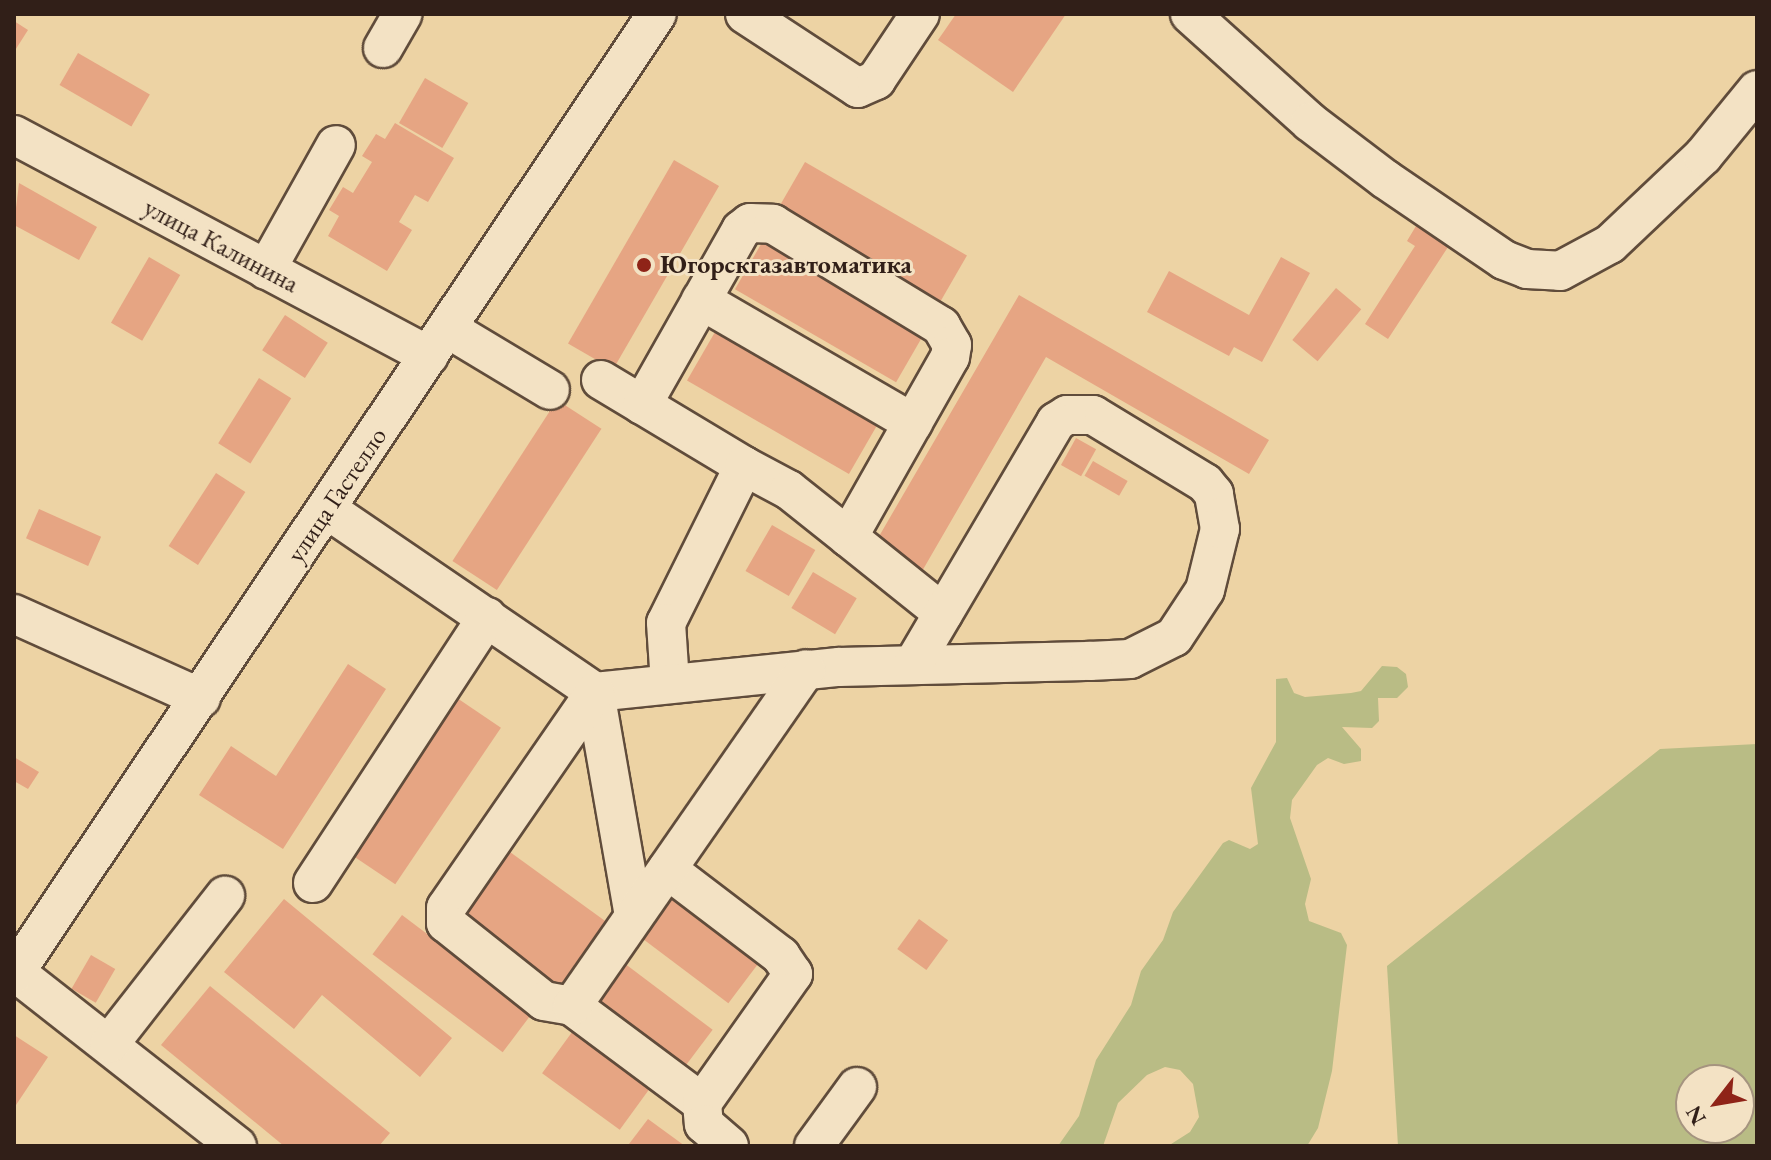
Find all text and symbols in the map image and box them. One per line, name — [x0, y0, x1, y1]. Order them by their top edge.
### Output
street label: улица Калинина — [138, 192, 304, 300]
place label: Югорскгазавтоматика — [660, 249, 912, 281]
marker: Югорскгазавтоматика — [635, 256, 653, 274]
street label: улица Гастелло — [280, 422, 394, 568]
north arrow — [1675, 1064, 1755, 1144]
text: N — [1679, 1100, 1713, 1131]

